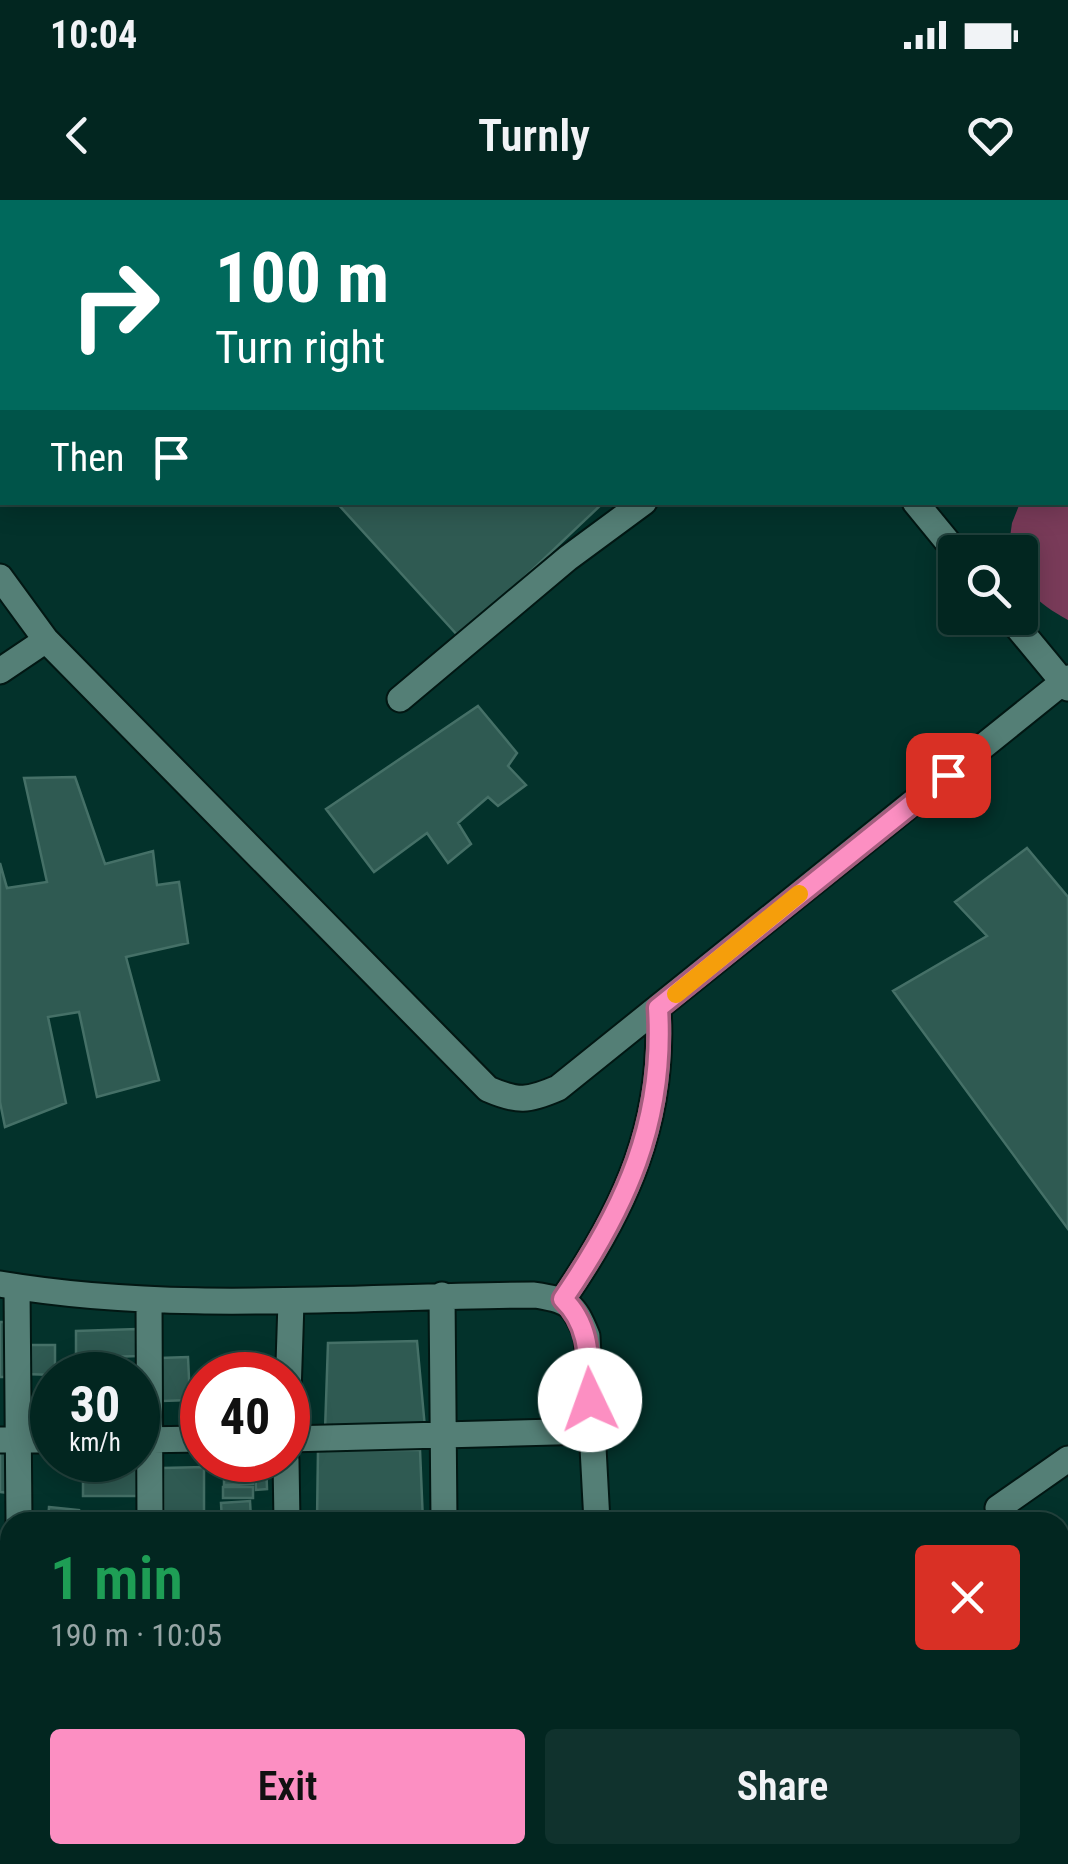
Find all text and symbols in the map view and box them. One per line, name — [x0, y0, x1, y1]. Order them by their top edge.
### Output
text: 10:04 — [50, 13, 137, 57]
icon: back — [50, 108, 105, 163]
icon: heart — [963, 108, 1018, 163]
text: Turnly — [478, 109, 590, 162]
text: 100 m — [215, 237, 389, 319]
icon: right — [50, 240, 180, 370]
text: Turn right — [215, 321, 385, 374]
icon: arrive — [144, 430, 199, 485]
text: Then — [50, 436, 124, 480]
map controls — [938, 535, 1038, 635]
button: search — [938, 535, 1038, 635]
pin — [906, 733, 991, 818]
icon: arrive — [921, 748, 976, 803]
position arrow — [538, 1348, 642, 1452]
speed limit sign: 40 — [180, 1352, 310, 1482]
text: 30 — [70, 1376, 120, 1434]
text: km/h — [69, 1428, 121, 1457]
text: 1 min — [50, 1543, 183, 1614]
button: close — [915, 1545, 1020, 1650]
text: 190 m · 10:05 — [50, 1616, 222, 1654]
button: Exit — [50, 1729, 525, 1844]
button: Share — [545, 1729, 1020, 1844]

